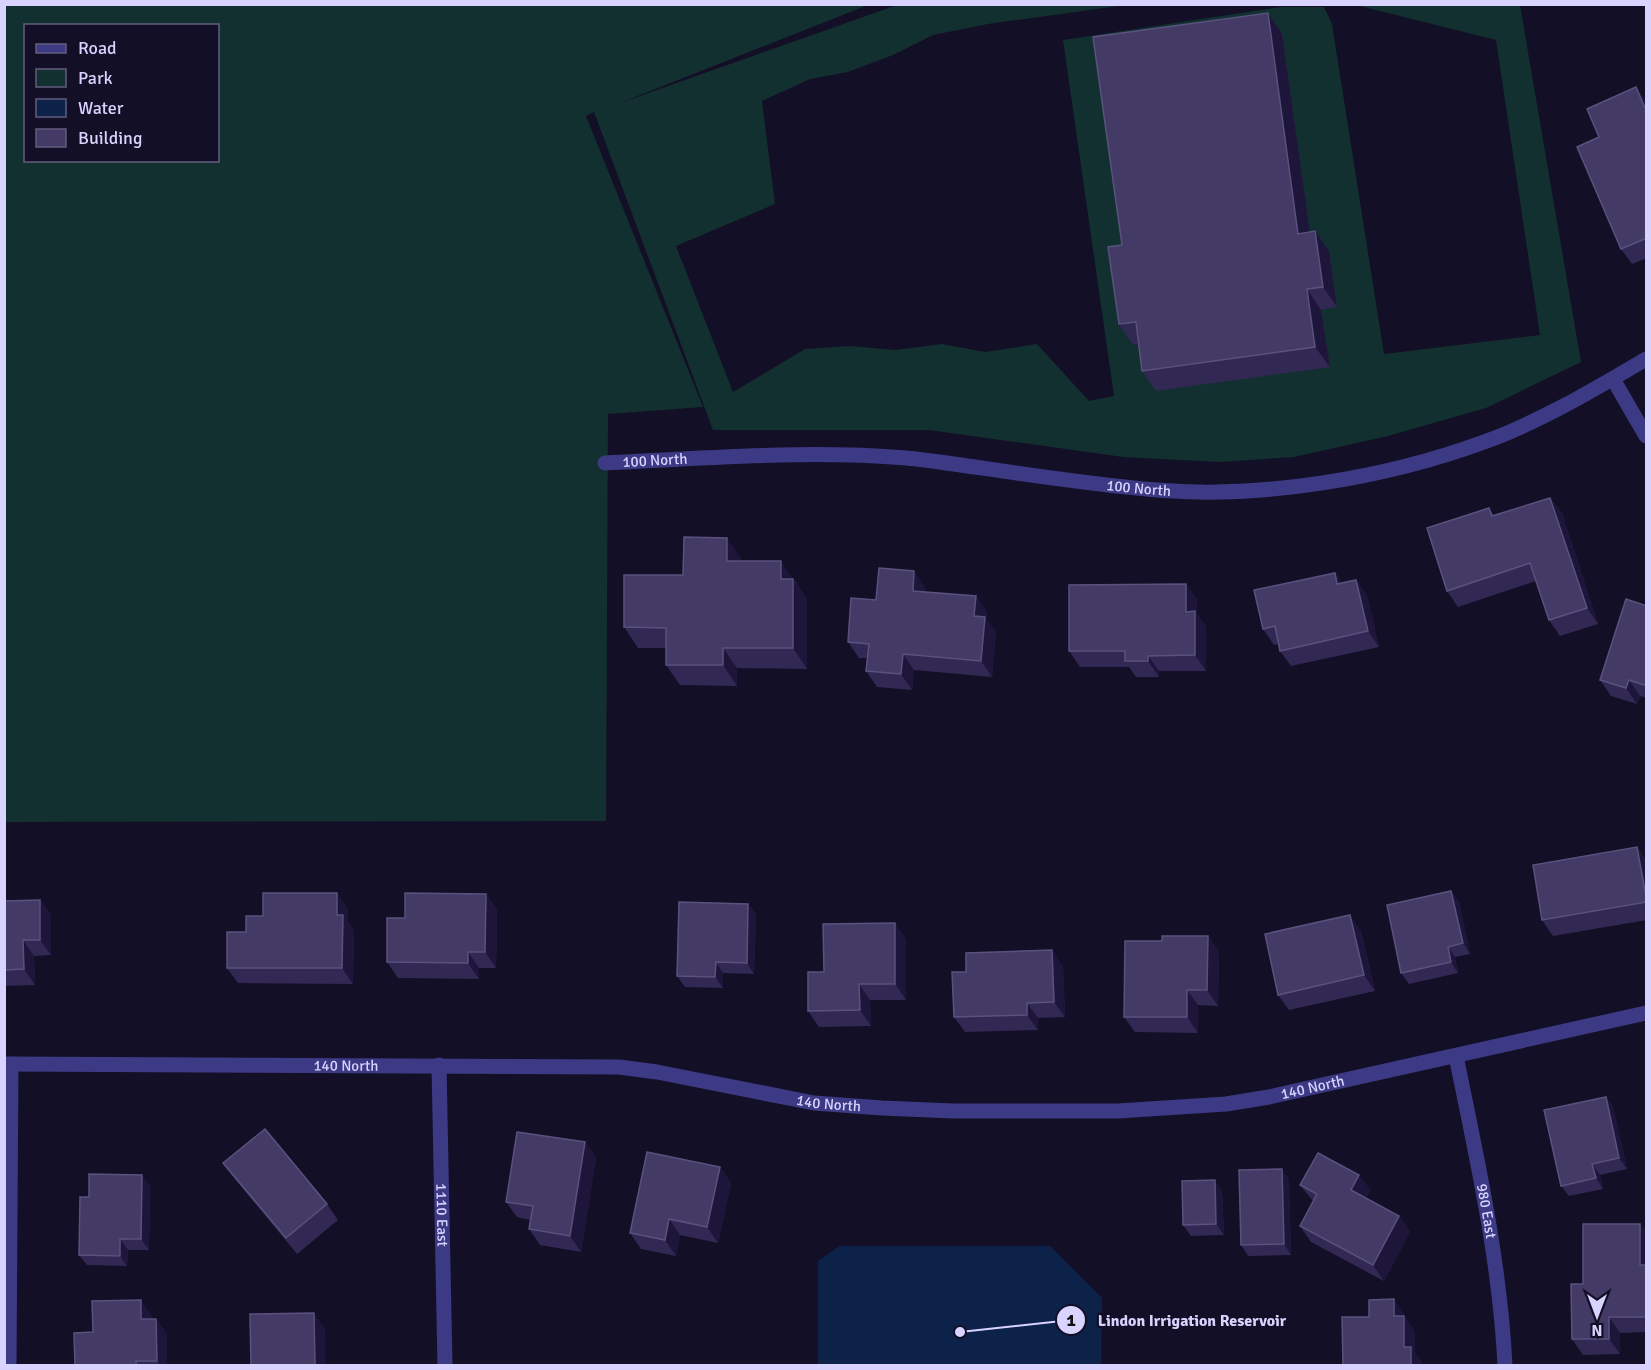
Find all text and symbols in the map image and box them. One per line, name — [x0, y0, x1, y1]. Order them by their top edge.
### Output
legend — [24, 24, 219, 162]
text: Road — [78, 37, 117, 59]
text: Park — [78, 67, 113, 89]
text: Water — [78, 97, 124, 119]
text: Building — [78, 127, 142, 149]
street label: 100 North — [622, 450, 688, 471]
street label: 100 North — [1105, 476, 1172, 500]
street label: 140 North — [313, 1057, 379, 1075]
street label: 140 North — [1279, 1071, 1346, 1103]
street label: 140 North — [795, 1091, 862, 1115]
street label: 980 East — [1473, 1182, 1500, 1240]
street label: 1110 East — [432, 1183, 452, 1247]
north arrow — [1567, 1286, 1627, 1346]
callout: Lindon Irrigation Reservoir — [1056, 1303, 1298, 1337]
text: 1 — [1066, 1309, 1076, 1331]
text: Lindon Irrigation Reservoir — [1098, 1311, 1287, 1331]
text: N — [1591, 1320, 1603, 1340]

